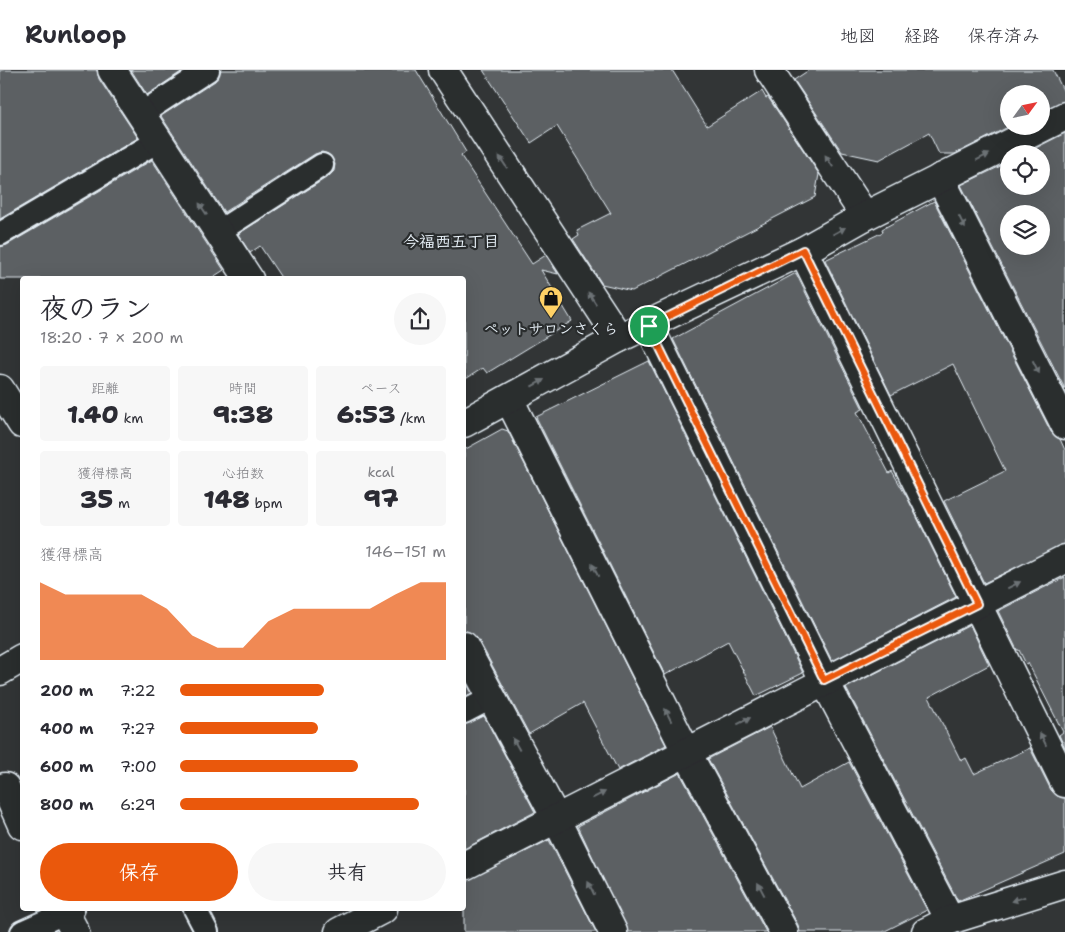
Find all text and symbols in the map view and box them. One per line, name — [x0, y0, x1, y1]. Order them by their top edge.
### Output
text: Runloop — [25, 19, 126, 51]
text: 地図 — [840, 24, 876, 48]
text: 経路 — [904, 24, 940, 48]
text: 保存済み — [968, 24, 1040, 48]
north arrow — [1000, 85, 1050, 135]
map controls — [1000, 85, 1050, 255]
button: locate — [1000, 145, 1050, 195]
one-way arrow — [976, 153, 990, 161]
one-way arrow — [824, 154, 834, 167]
one-way arrow — [498, 155, 508, 168]
one-way arrow — [198, 202, 208, 215]
button: layers — [1000, 205, 1050, 255]
one-way arrow — [958, 215, 966, 229]
one-way arrow — [831, 227, 846, 235]
district label: 今福西五丁目 — [403, 231, 499, 252]
shop icon: ペットサロンさくら — [538, 285, 564, 319]
text: 夜のラン — [40, 289, 152, 327]
one-way arrow — [588, 291, 597, 304]
button: share — [394, 293, 446, 345]
pin — [628, 305, 670, 347]
icon: arrive — [635, 312, 663, 340]
place label: ペットサロンさくら — [483, 319, 619, 339]
text: 18:20 · 7 × 200 m — [40, 327, 183, 348]
one-way arrow — [1032, 360, 1040, 374]
text: 距離 — [91, 379, 119, 397]
text: 時間 — [229, 379, 257, 397]
text: ペース — [360, 379, 402, 397]
one-way arrow — [530, 379, 545, 387]
text: 1.40 — [67, 397, 119, 431]
text: 9:38 — [213, 397, 273, 431]
text: 6:53 — [337, 397, 396, 431]
text: km — [119, 409, 143, 427]
text: /km — [396, 409, 425, 427]
text: kcal — [367, 463, 395, 481]
text: 獲得標高 — [77, 464, 133, 482]
text: 心拍数 — [222, 464, 264, 482]
text: 97 — [364, 481, 398, 515]
text: 35 — [80, 482, 113, 516]
text: 148 — [203, 482, 250, 516]
text: m — [113, 494, 130, 512]
text: bpm — [250, 494, 283, 512]
text: 146–151 m — [365, 541, 446, 562]
text: 獲得標高 — [40, 544, 104, 565]
one-way arrow — [591, 562, 599, 577]
one-way arrow — [1007, 581, 1021, 589]
text: 200 m — [40, 680, 93, 701]
text: 7:22 — [120, 680, 156, 701]
one-way arrow — [664, 707, 672, 722]
one-way arrow — [736, 717, 751, 725]
text: 400 m — [40, 718, 94, 739]
text: 7:27 — [120, 718, 155, 739]
one-way arrow — [1039, 732, 1047, 746]
one-way arrow — [512, 737, 520, 752]
text: 600 m — [40, 756, 94, 777]
text: 7:00 — [120, 756, 157, 777]
one-way arrow — [592, 791, 606, 799]
text: 800 m — [40, 794, 94, 815]
text: 6:29 — [120, 794, 156, 815]
button: 保存 — [40, 843, 238, 901]
button: 共有 — [248, 843, 446, 901]
one-way arrow — [587, 881, 595, 896]
one-way arrow — [756, 882, 765, 896]
one-way arrow — [1011, 895, 1026, 903]

